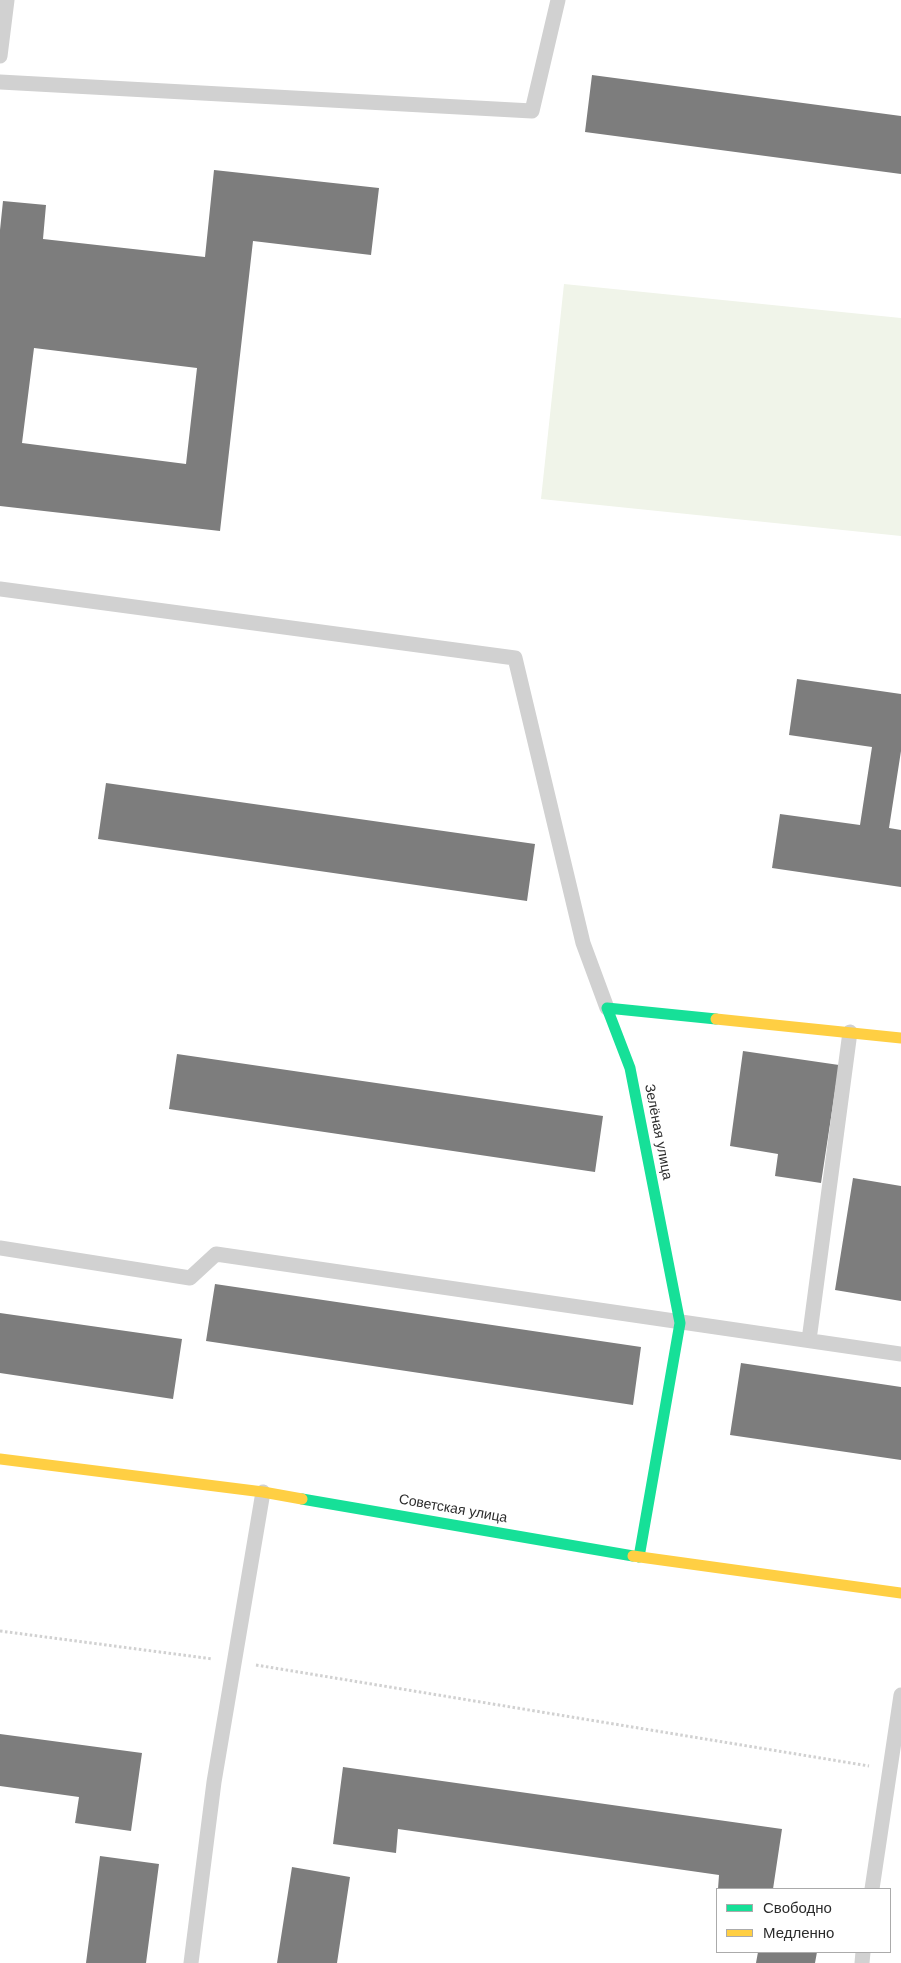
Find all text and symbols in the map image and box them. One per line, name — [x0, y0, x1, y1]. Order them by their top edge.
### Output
street label: Зелёная улица — [640, 1083, 676, 1181]
street label: Советская улица — [397, 1491, 509, 1527]
legend — [716, 1888, 891, 1953]
text: Свободно — [763, 1899, 832, 1916]
text: Медленно — [763, 1924, 834, 1941]

